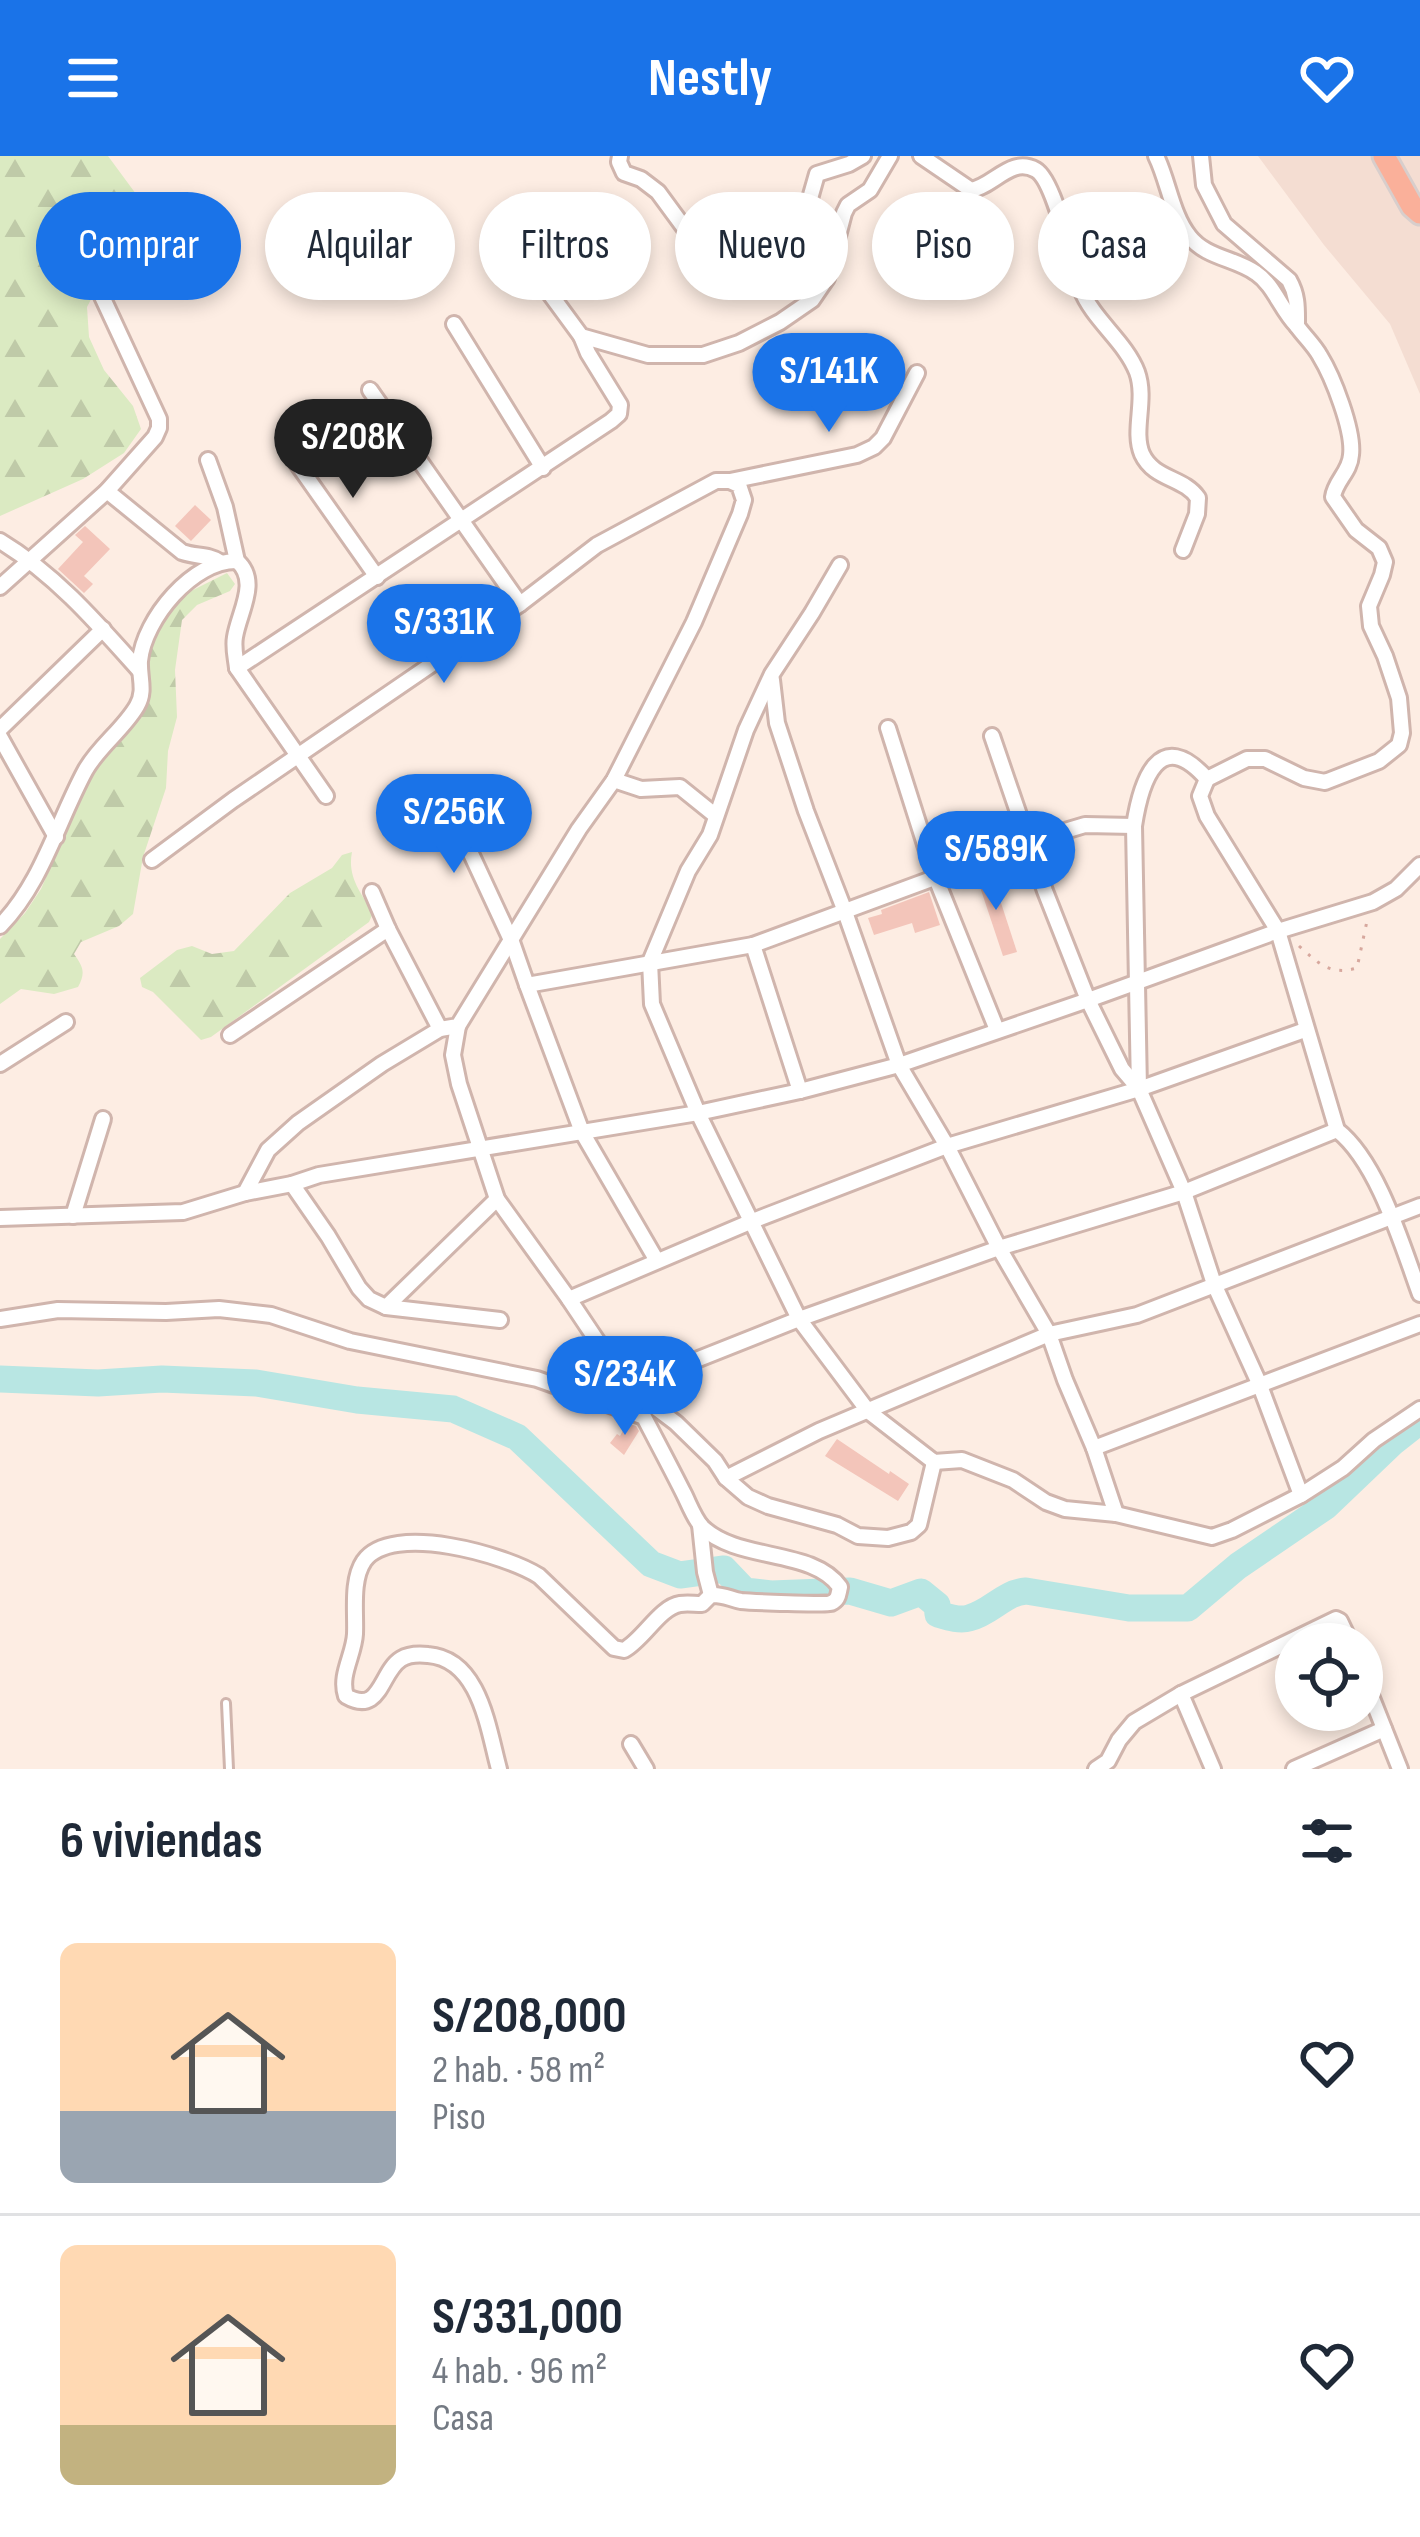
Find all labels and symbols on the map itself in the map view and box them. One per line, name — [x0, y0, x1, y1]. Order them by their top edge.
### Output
pin: S/141K — [731, 333, 927, 435]
pin: S/208K — [255, 399, 451, 501]
pin: S/331K — [346, 584, 542, 686]
pin: S/256K — [356, 774, 552, 876]
pin: S/589K — [898, 811, 1094, 913]
pin: S/234K — [527, 1336, 723, 1438]

